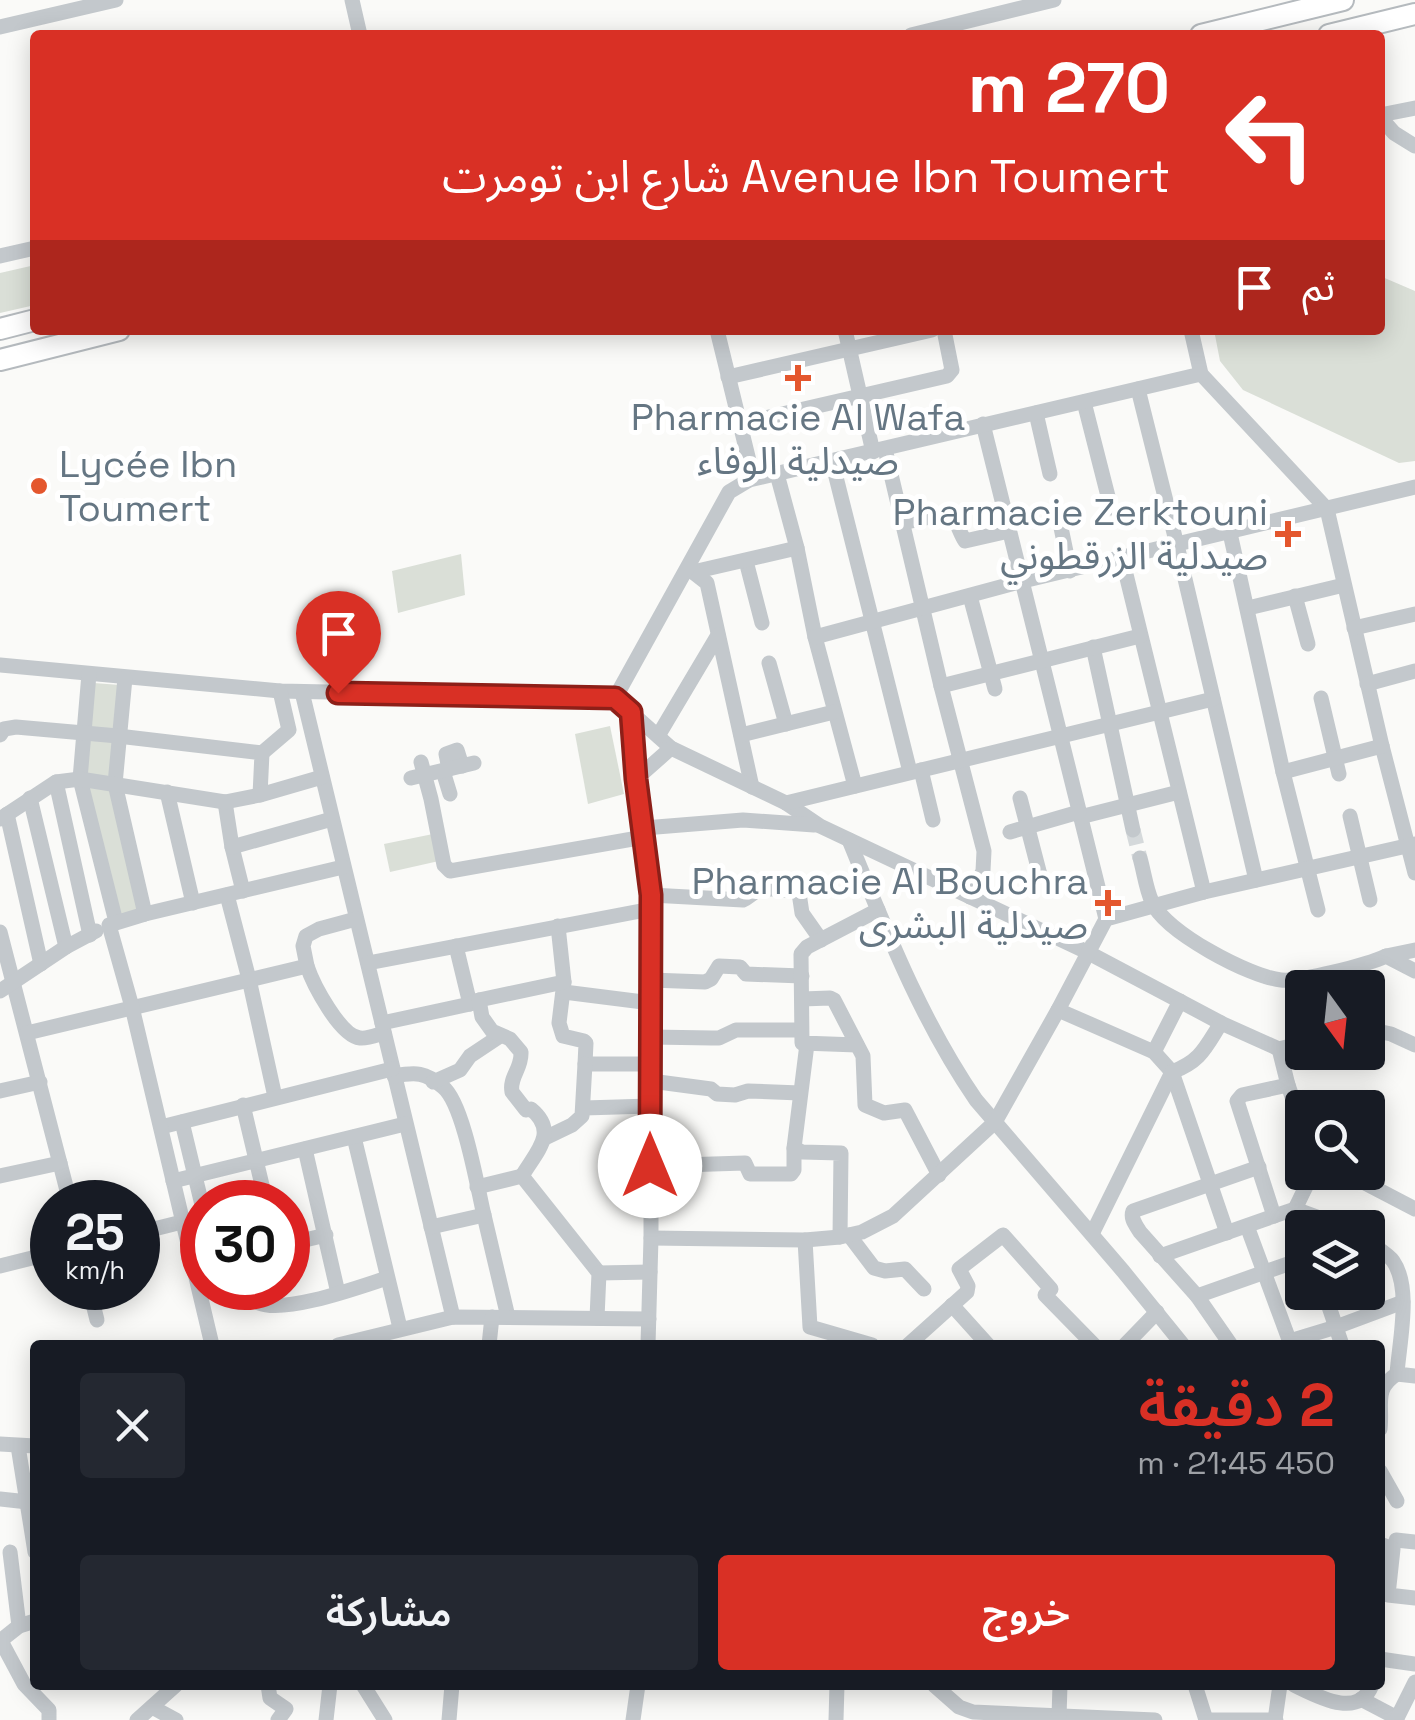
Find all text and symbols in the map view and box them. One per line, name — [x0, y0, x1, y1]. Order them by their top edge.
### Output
text: 270 m — [968, 43, 1170, 132]
icon: left — [1205, 70, 1335, 200]
text: Avenue Ibn Toumert شارع ابن تومرت — [442, 148, 1170, 205]
icon: arrive — [1227, 260, 1282, 315]
text: ثم — [1302, 263, 1335, 311]
marker: Pharmacie Al Wafa صيدلية الوفاء — [787, 367, 809, 389]
place label: Pharmacie Al Wafa صيدلية الوفاء — [631, 393, 965, 485]
place label: Lycée Ibn Toumert — [59, 440, 237, 532]
marker: Lycée Ibn Toumert — [28, 475, 50, 497]
place label: Pharmacie Zerktouni صيدلية الزرقطوني — [893, 488, 1268, 585]
marker: Pharmacie Zerktouni صيدلية الزرقطوني — [1277, 523, 1299, 545]
pin — [296, 591, 381, 694]
icon: arrive — [311, 606, 366, 661]
place label: Pharmacie Al Bouchra صيدلية البشرى — [691, 857, 1088, 949]
marker: Pharmacie Al Bouchra صيدلية البشرى — [1097, 892, 1119, 914]
north arrow — [1285, 970, 1385, 1070]
map controls — [1285, 970, 1385, 1310]
button: search — [1285, 1090, 1385, 1190]
position arrow — [598, 1114, 702, 1218]
speed limit sign: 30 — [180, 1180, 310, 1310]
text: 25 — [65, 1201, 125, 1265]
button: layers — [1285, 1210, 1385, 1310]
text: km/h — [65, 1254, 125, 1286]
text: 2 دقيقة — [1139, 1367, 1335, 1444]
button: close — [80, 1373, 185, 1478]
text: 450 m · 21:45 — [1137, 1443, 1335, 1483]
button: مشاركة — [80, 1555, 698, 1670]
button: خروج — [718, 1555, 1335, 1670]

